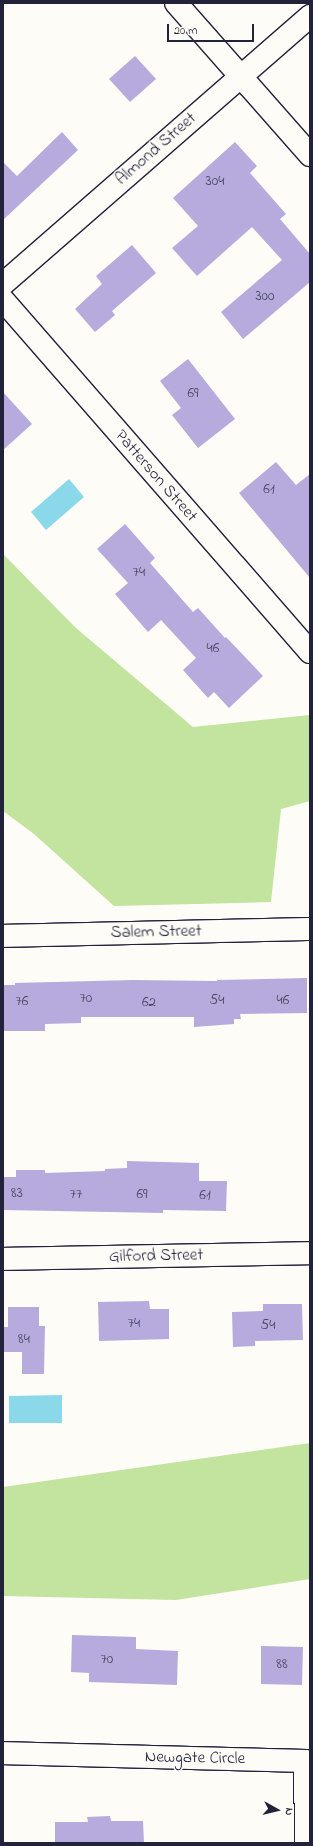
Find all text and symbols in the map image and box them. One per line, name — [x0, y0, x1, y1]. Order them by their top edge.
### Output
scale bar — [169, 16, 256, 42]
text: 20 m — [174, 22, 197, 40]
street label: Almond Street — [111, 108, 201, 190]
house number: 304 — [206, 173, 224, 191]
house number: 300 — [255, 288, 275, 306]
house number: 69 — [187, 385, 199, 403]
street label: Patterson Street — [110, 426, 202, 526]
house number: 61 — [263, 481, 275, 499]
house number: 74 — [133, 564, 145, 582]
house number: 46 — [207, 640, 219, 658]
street label: Salem Street — [110, 921, 202, 943]
house number: 70 — [80, 990, 92, 1008]
house number: 54 — [210, 992, 224, 1010]
house number: 46 — [277, 992, 289, 1010]
house number: 76 — [16, 993, 28, 1011]
house number: 62 — [142, 994, 156, 1012]
house number: 83 — [11, 1185, 23, 1203]
house number: 77 — [70, 1186, 82, 1204]
house number: 69 — [136, 1186, 148, 1204]
house number: 61 — [199, 1187, 211, 1205]
street label: Gilford Street — [109, 1245, 203, 1267]
house number: 74 — [128, 1315, 140, 1333]
house number: 54 — [261, 1317, 275, 1335]
house number: 84 — [18, 1331, 30, 1349]
house number: 70 — [101, 1651, 113, 1669]
house number: 88 — [276, 1656, 288, 1674]
street label: Newgate Circle — [145, 1747, 245, 1769]
north arrow — [257, 1790, 297, 1830]
text: N — [280, 1807, 297, 1816]

